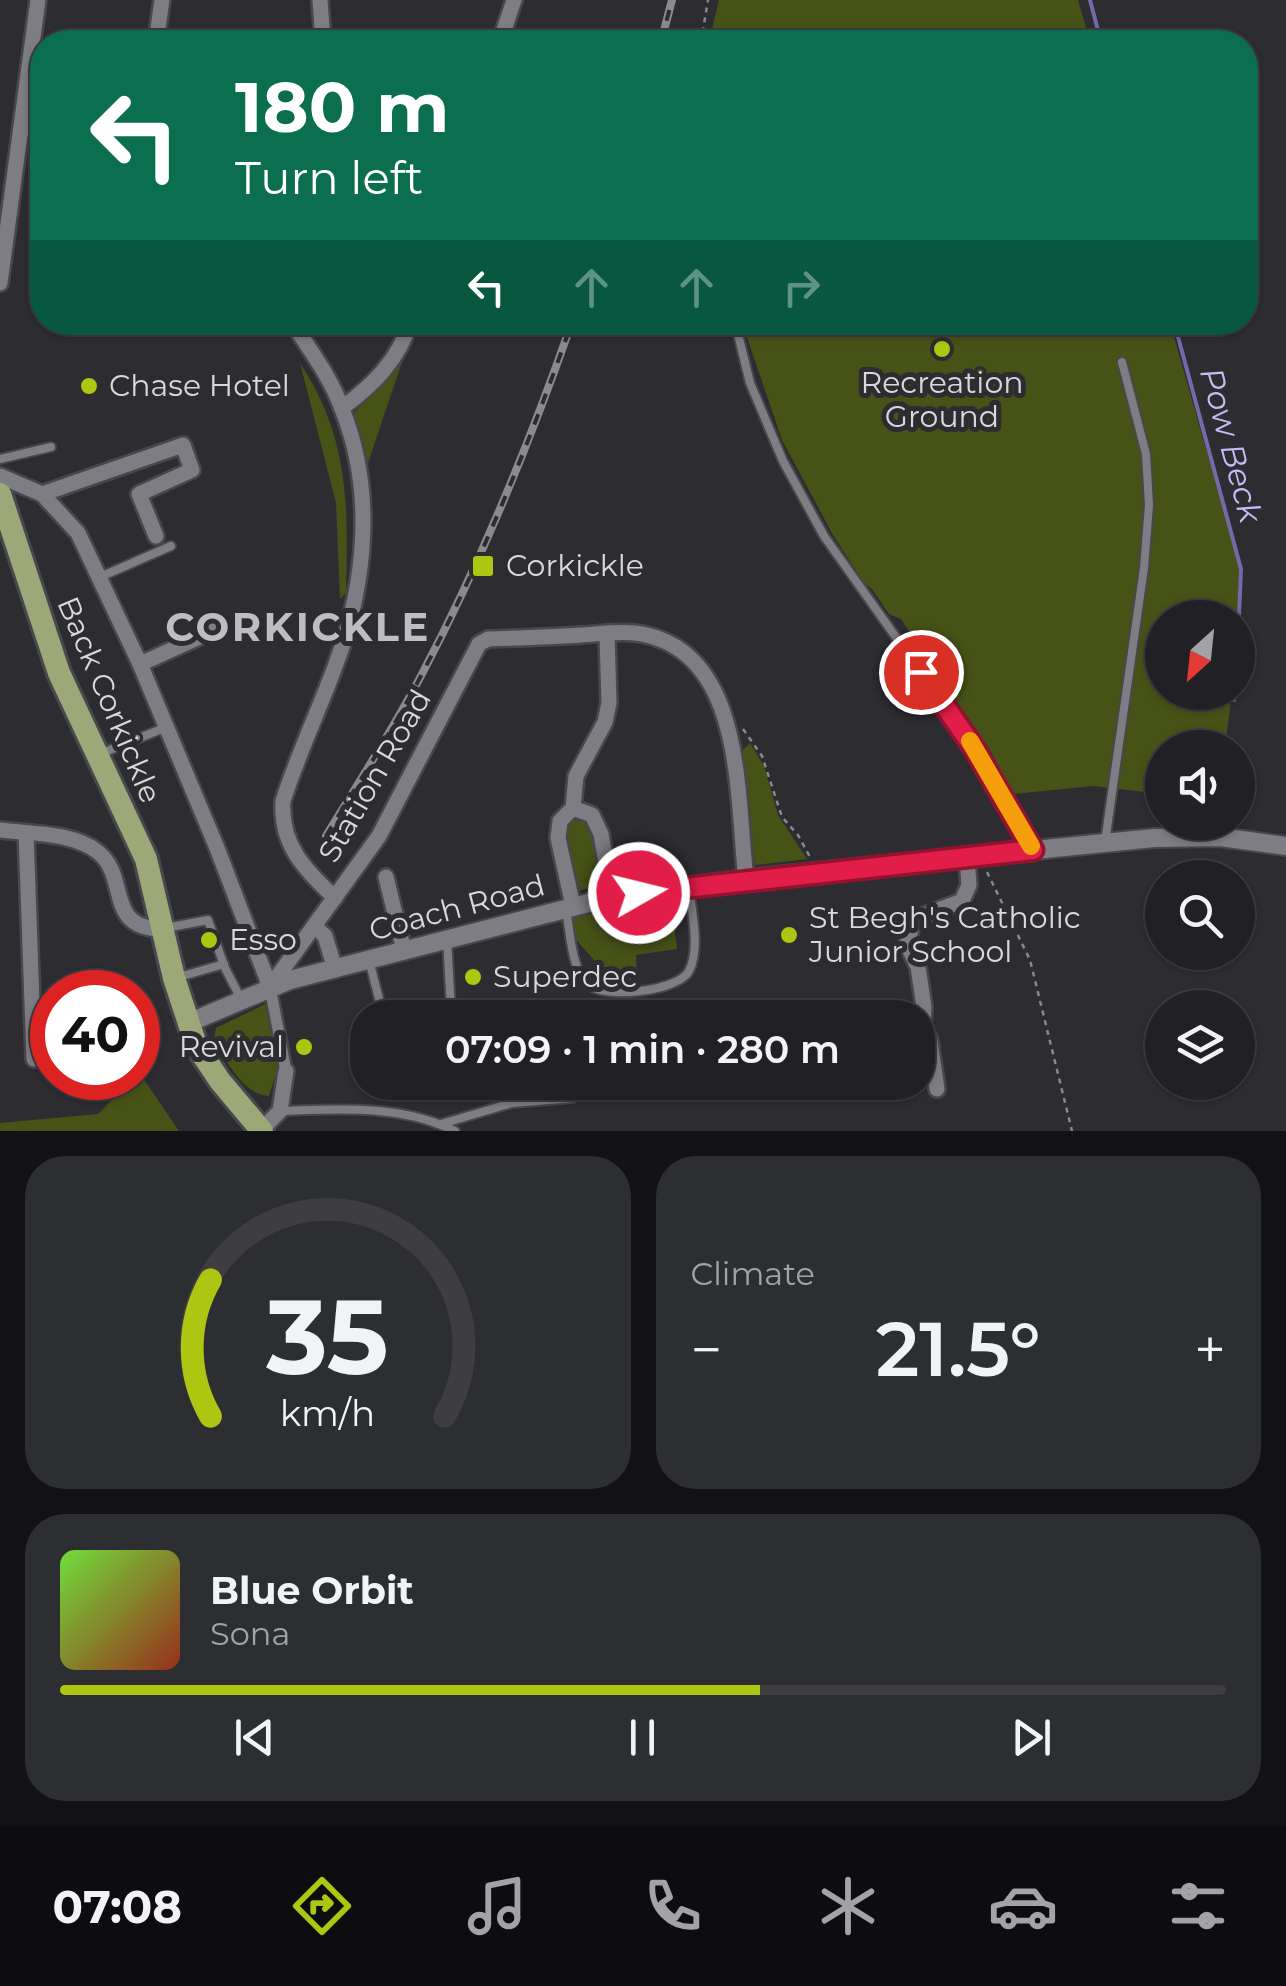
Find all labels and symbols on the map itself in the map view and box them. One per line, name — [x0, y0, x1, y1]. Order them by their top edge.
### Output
marker: Recreation Ground — [931, 338, 953, 360]
water label: Pow Beck — [1192, 363, 1271, 529]
place label: Recreation Ground — [860, 364, 1024, 435]
place label: Chase Hotel — [109, 367, 290, 404]
marker: Chase Hotel — [78, 375, 100, 397]
place label: Corkickle — [506, 547, 644, 584]
marker: Corkickle — [470, 553, 496, 579]
street label: Back Corkickle — [49, 591, 170, 809]
north arrow — [1145, 600, 1255, 710]
district label: CORKICKLE — [165, 602, 431, 651]
pin — [879, 630, 964, 715]
street label: Station Road — [310, 683, 439, 869]
position arrow — [587, 841, 691, 945]
street label: Coach Road — [365, 866, 549, 949]
place label: St Begh's Catholic Junior School — [808, 899, 1081, 970]
place label: Esso — [229, 921, 297, 958]
marker: St Begh's Catholic Junior School — [778, 924, 800, 946]
marker: Esso — [198, 929, 220, 951]
place label: Superdec — [493, 958, 637, 995]
marker: Superdec — [462, 966, 484, 988]
speed limit sign: 40 — [30, 970, 160, 1100]
place label: Revival — [179, 1028, 284, 1065]
marker: Revival — [293, 1036, 315, 1058]

